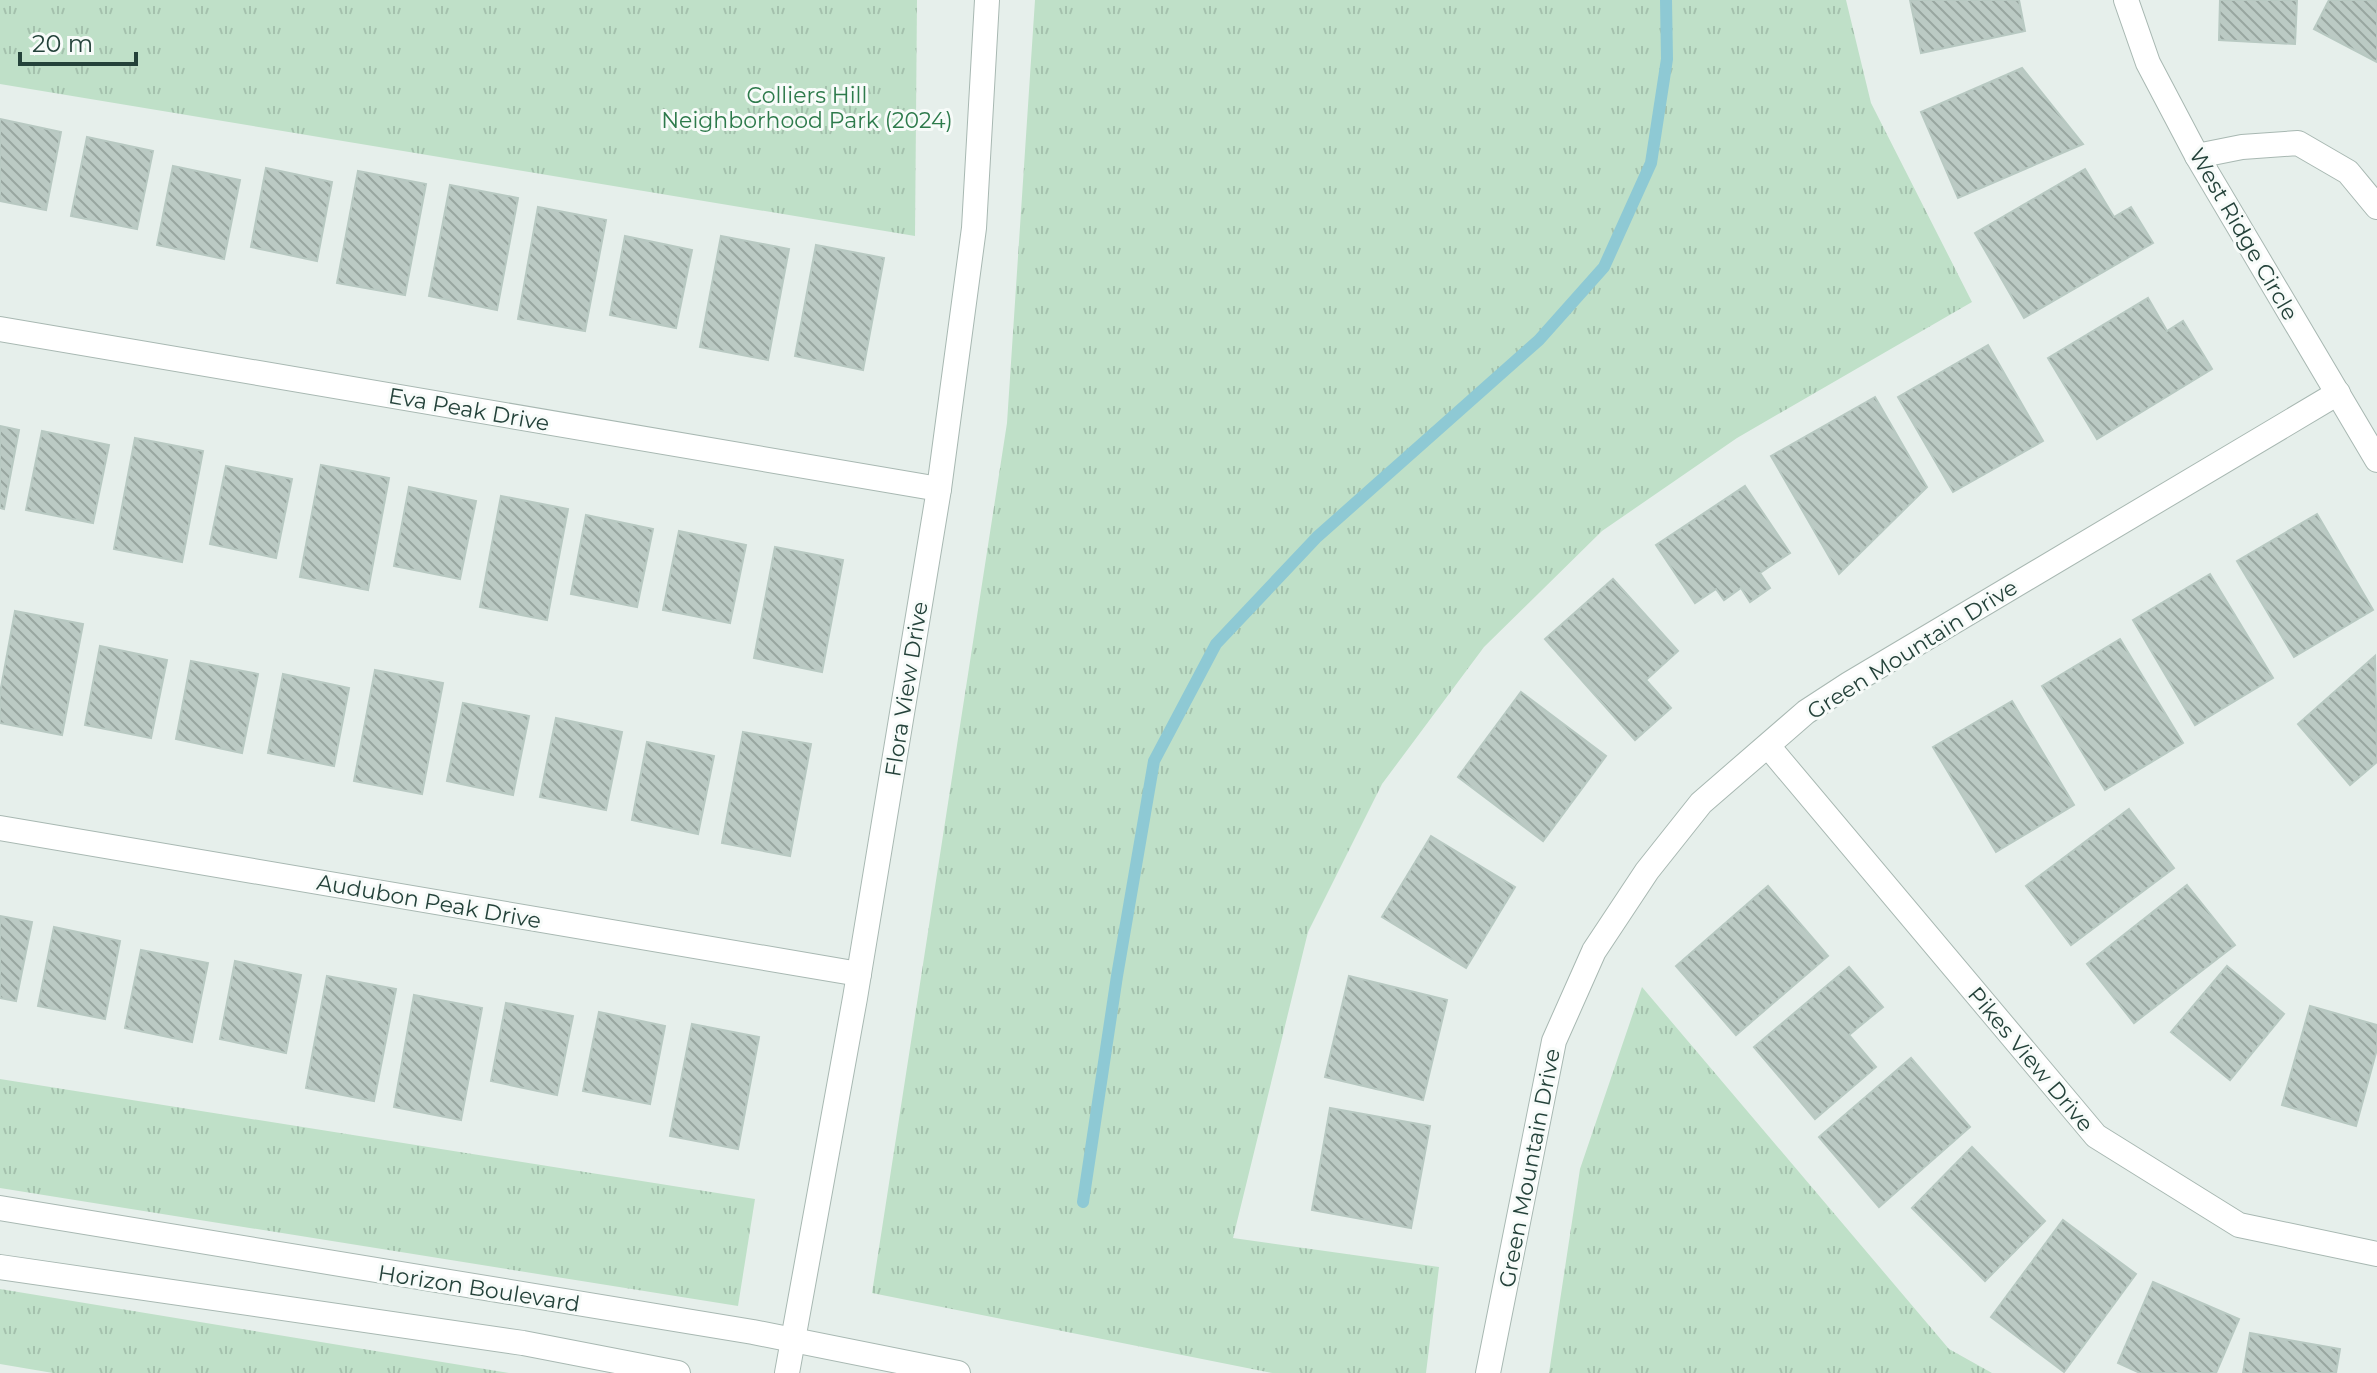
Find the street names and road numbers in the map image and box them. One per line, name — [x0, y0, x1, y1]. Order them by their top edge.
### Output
street label: West Ridge Circle — [2183, 143, 2304, 325]
street label: Eva Peak Drive — [386, 382, 551, 437]
street label: Green Mountain Drive — [1802, 574, 2022, 725]
street label: Flora View Drive — [879, 600, 934, 779]
street label: Audubon Peak Drive — [315, 868, 543, 935]
street label: Pikes View Drive — [1962, 981, 2099, 1137]
street label: Green Mountain Drive — [1493, 1046, 1566, 1290]
street label: Horizon Boulevard — [376, 1259, 582, 1318]

